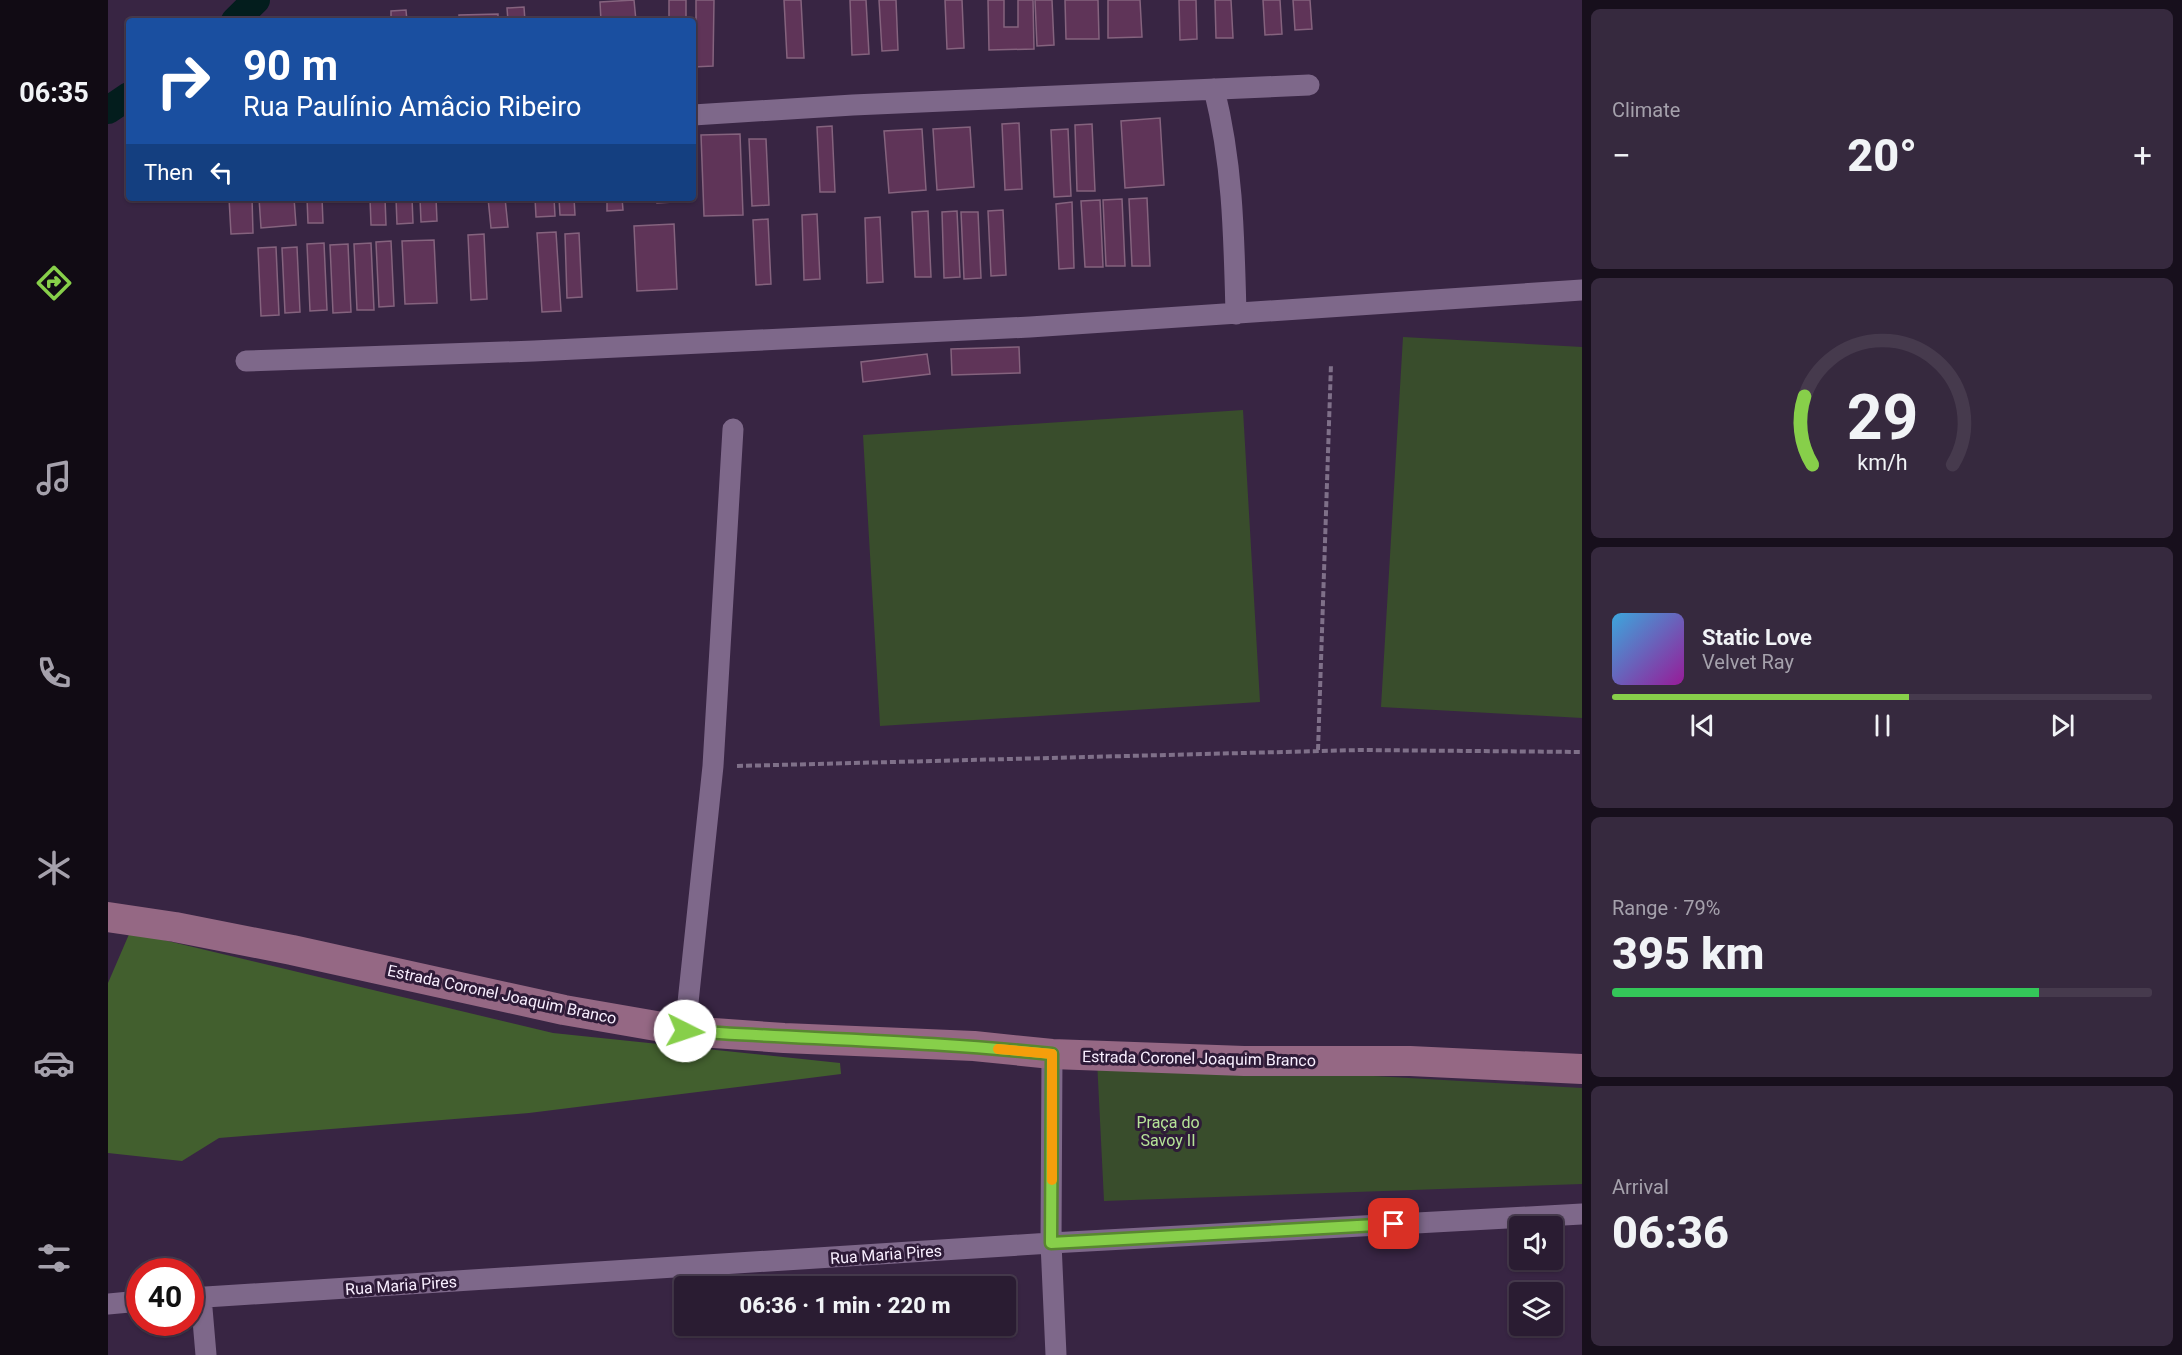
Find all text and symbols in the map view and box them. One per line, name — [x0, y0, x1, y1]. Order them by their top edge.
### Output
text: 90 m — [243, 41, 338, 90]
icon: right — [144, 42, 222, 120]
text: 06:35 — [19, 77, 89, 109]
text: Rua Paulínio Amâcio Ribeiro — [243, 91, 582, 123]
text: Climate — [1612, 98, 1680, 122]
text: 20° — [1847, 129, 1917, 182]
text: − — [1612, 136, 1631, 175]
text: + — [2133, 136, 2152, 175]
icon: left — [205, 156, 238, 189]
text: Then — [144, 160, 193, 185]
icon: directions — [33, 262, 75, 304]
text: 29 — [1846, 381, 1918, 454]
text: km/h — [1857, 451, 1907, 476]
icon: music — [33, 457, 75, 499]
text: Static Love — [1702, 625, 1812, 650]
text: Velvet Ray — [1702, 650, 1794, 674]
icon: phone — [33, 652, 75, 694]
icon: previous — [1686, 709, 1719, 742]
icon: pause — [1866, 709, 1899, 742]
icon: next — [2046, 709, 2079, 742]
icon: climate — [33, 847, 75, 889]
text: Range · 79% — [1612, 896, 1720, 920]
text: 395 km — [1612, 927, 1764, 980]
street label: Estrada Coronel Joaquim Branco — [386, 961, 618, 1028]
position arrow — [653, 999, 717, 1063]
icon: car — [33, 1042, 75, 1084]
street label: Estrada Coronel Joaquim Branco — [1082, 1047, 1316, 1070]
park label: Praça do Savoy II — [1136, 1113, 1200, 1150]
text: Arrival — [1612, 1175, 1669, 1199]
pin — [1368, 1198, 1419, 1249]
text: 06:36 — [1612, 1206, 1729, 1259]
icon: arrive — [1377, 1207, 1410, 1240]
map controls — [1509, 1216, 1563, 1336]
button: sound — [1509, 1216, 1563, 1270]
icon: filters — [33, 1237, 75, 1279]
street label: Rua Maria Pires — [830, 1241, 943, 1268]
speed limit sign: 40 — [126, 1258, 204, 1336]
street label: Rua Maria Pires — [345, 1272, 458, 1299]
button: layers — [1509, 1282, 1563, 1336]
text: 06:36 · 1 min · 220 m — [740, 1293, 950, 1318]

